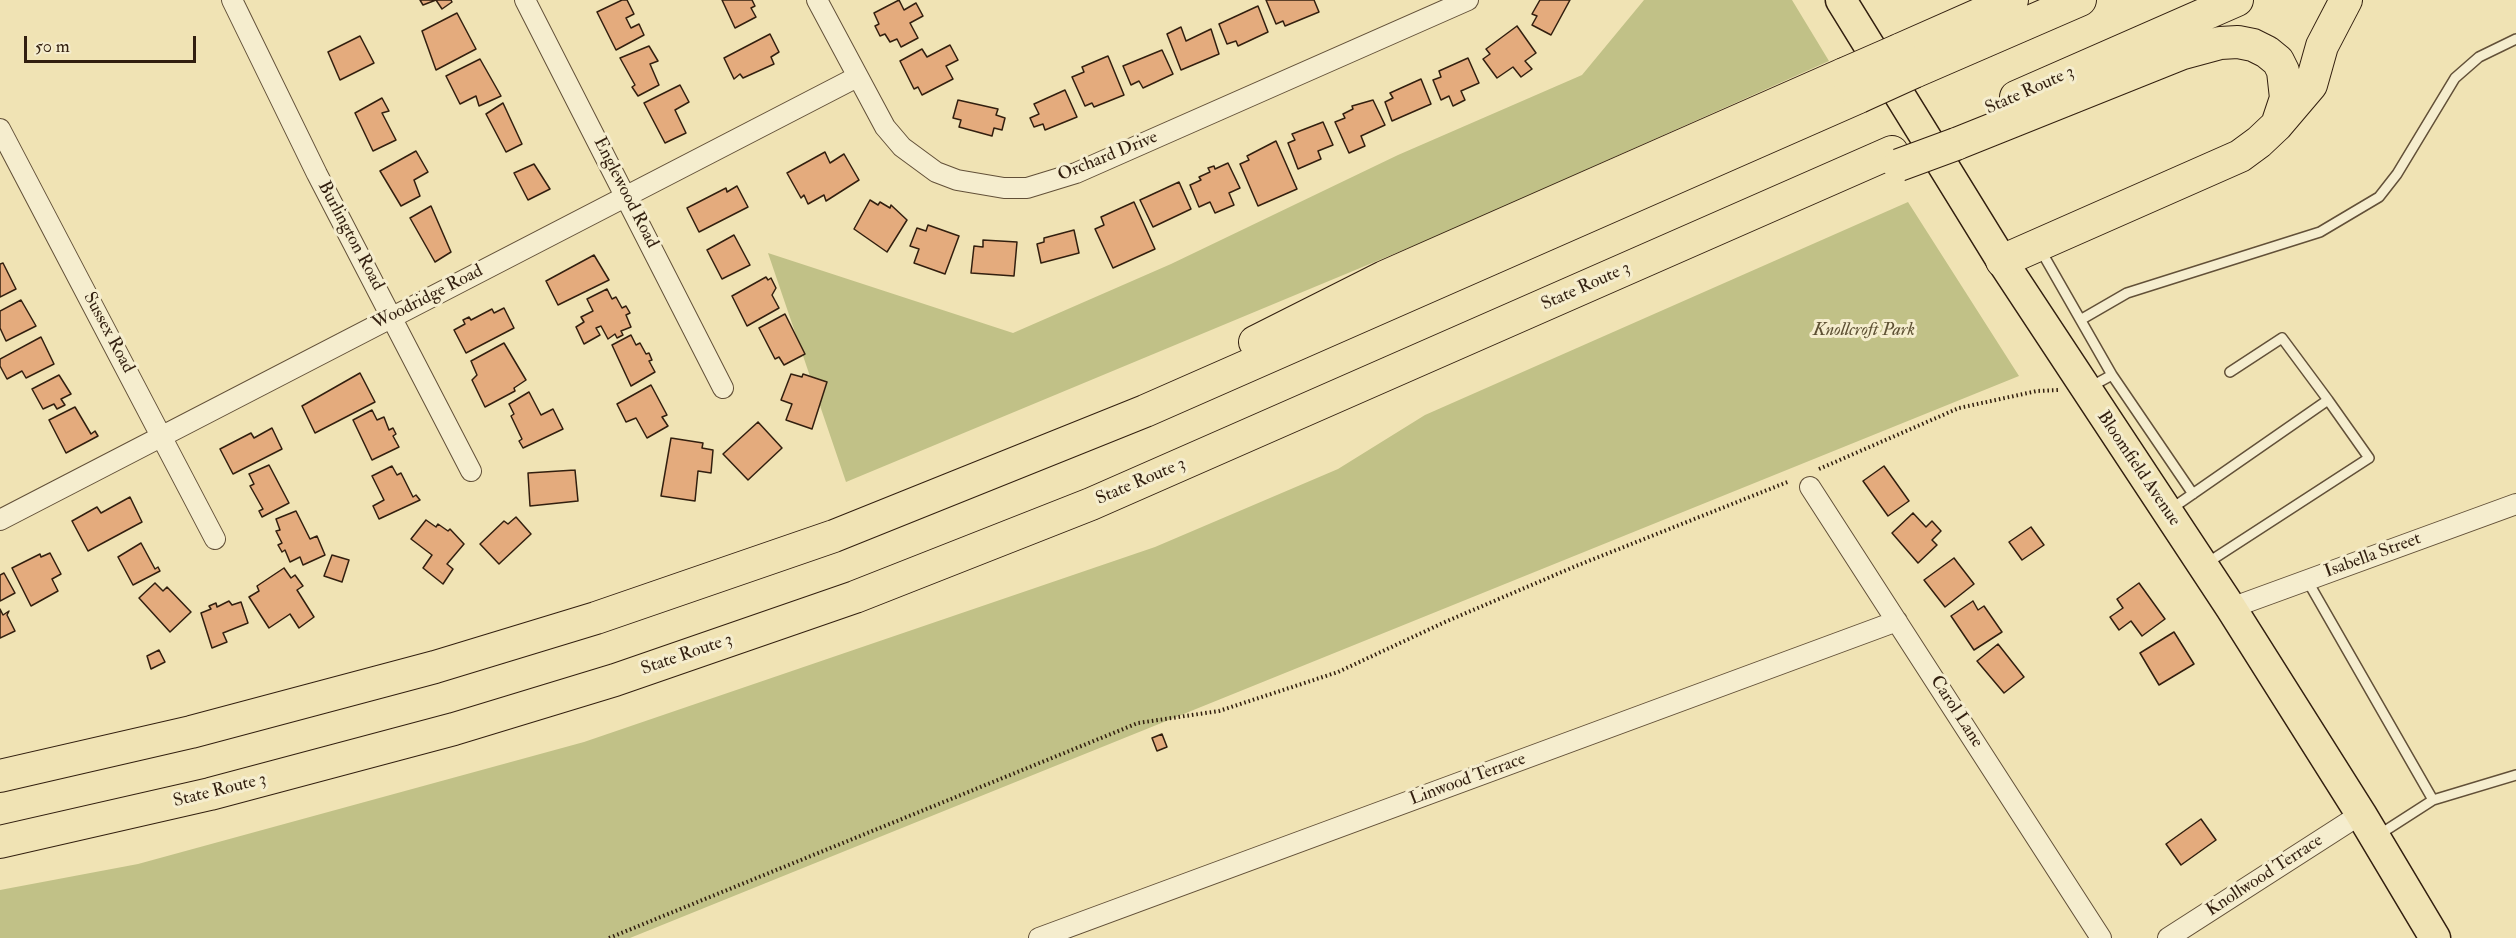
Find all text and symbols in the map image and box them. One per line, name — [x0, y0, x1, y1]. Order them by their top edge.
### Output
scale bar — [27, 24, 200, 62]
text: 50 m — [35, 35, 70, 58]
street label: State Route 3 — [1982, 62, 2078, 120]
street label: Orchard Drive — [1055, 127, 1161, 187]
street label: Englewood Road — [588, 134, 662, 252]
street label: Burlington Road — [312, 178, 388, 294]
street label: State Route 3 — [1538, 258, 1634, 316]
street label: Woodridge Road — [369, 261, 487, 335]
street label: Sussex Road — [78, 289, 138, 377]
park label: Knollcroft Park — [1813, 320, 1915, 342]
street label: Bloomfield Avenue — [2092, 407, 2184, 531]
street label: State Route 3 — [1093, 453, 1189, 511]
street label: Isabella Street — [2322, 529, 2424, 583]
street label: State Route 3 — [639, 629, 735, 681]
street label: Carol Lane — [1925, 672, 1987, 752]
street label: Linwood Terrace — [1407, 749, 1529, 811]
street label: State Route 3 — [171, 769, 269, 813]
street label: Knollwood Terrace — [2203, 830, 2327, 922]

